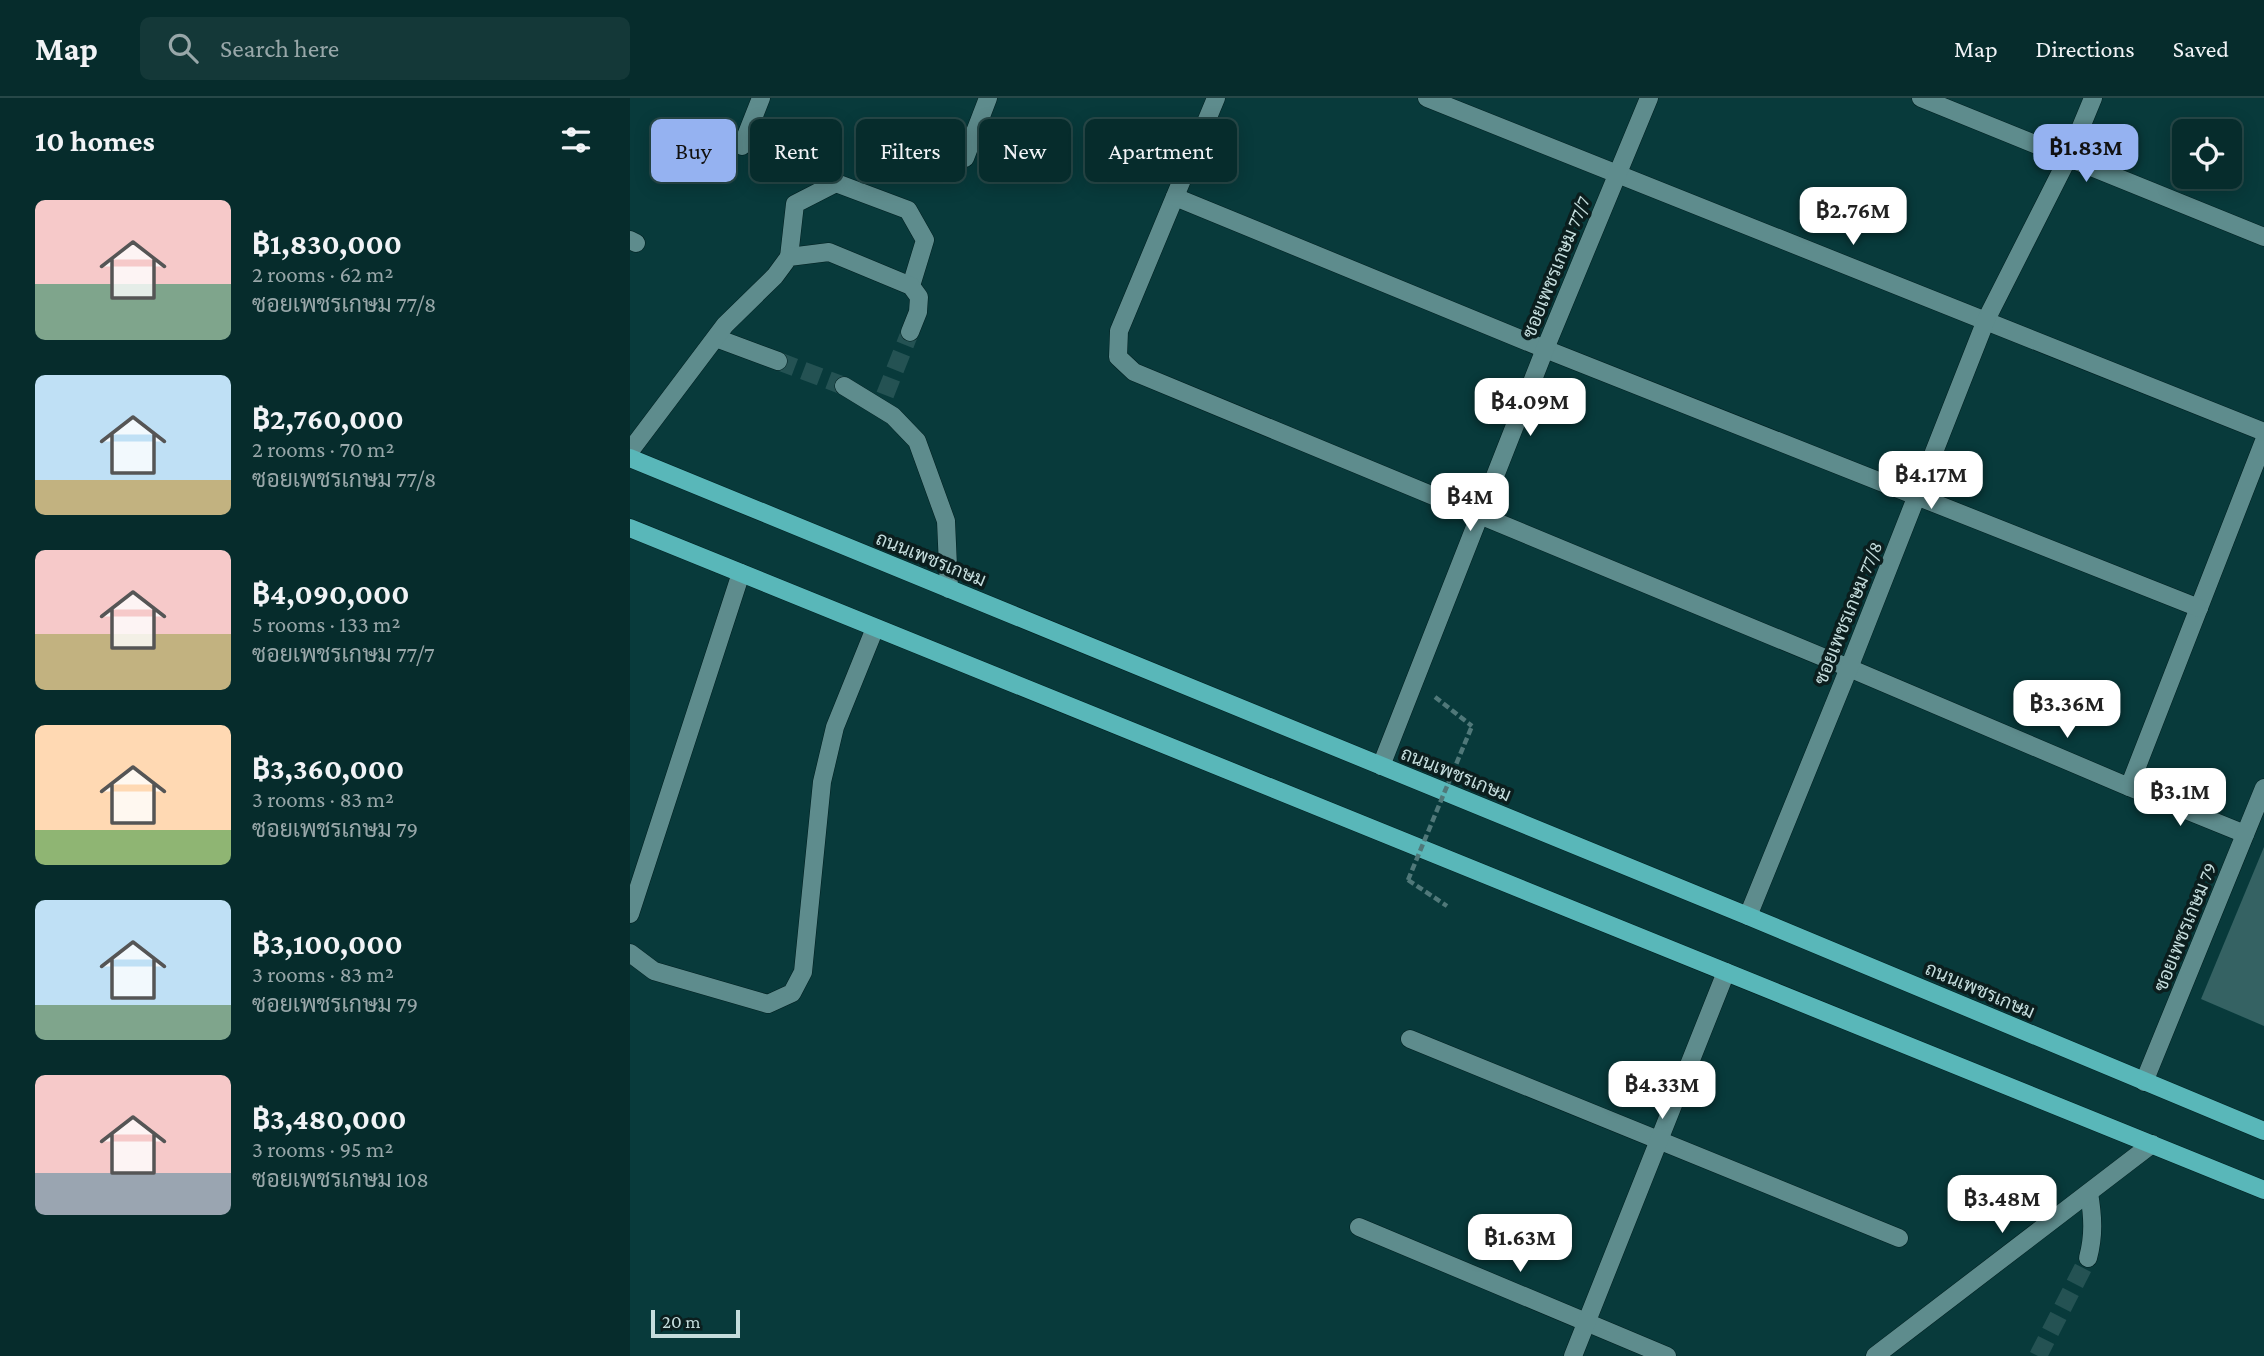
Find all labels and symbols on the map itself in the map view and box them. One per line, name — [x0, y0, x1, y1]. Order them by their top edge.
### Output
pin: ฿1.83M — [2029, 125, 2143, 184]
pin: ฿2.76M — [1796, 188, 1910, 247]
street label: ซอยเพชรเกษม 77/7 — [1518, 193, 1594, 341]
pin: ฿4.09M — [1473, 378, 1587, 438]
pin: ฿4.17M — [1874, 452, 1988, 511]
pin: ฿4M — [1436, 474, 1504, 533]
street label: ถนนเพชรเกษม — [873, 527, 989, 591]
street label: ซอยเพชรเกษม 77/8 — [1810, 538, 1886, 688]
pin: ฿3.36M — [2010, 680, 2124, 740]
street label: ถนนเพชรเกษม — [1398, 742, 1514, 806]
pin: ฿3.1M — [2131, 768, 2229, 828]
street label: ซอยเพชรเกษม 79 — [2150, 859, 2220, 995]
street label: ถนนเพชรเกษม — [1922, 957, 2038, 1023]
pin: ฿4.33M — [1605, 1062, 1719, 1121]
pin: ฿3.48M — [1945, 1176, 2059, 1235]
pin: ฿1.63M — [1463, 1214, 1577, 1274]
scale bar — [651, 1307, 740, 1339]

